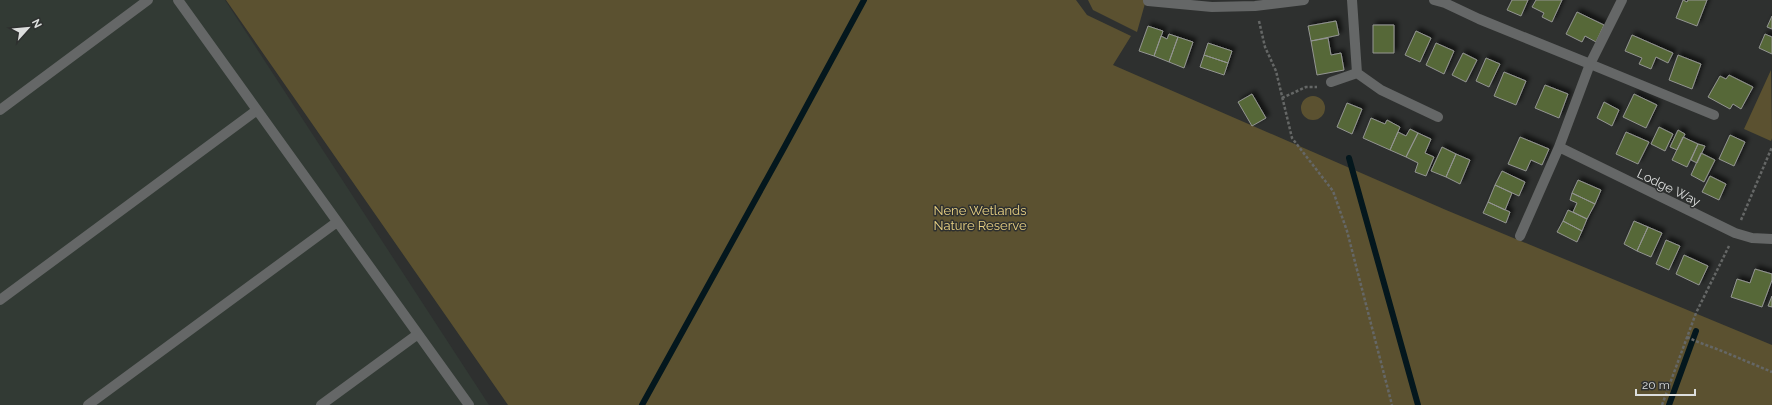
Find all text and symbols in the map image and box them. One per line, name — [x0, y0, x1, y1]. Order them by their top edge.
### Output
north arrow — [8, 8, 48, 48]
text: N — [29, 17, 44, 30]
street label: Lodge Way — [1635, 166, 1703, 209]
park label: Nene Wetlands Nature Reserve — [933, 203, 1027, 233]
scale bar — [1636, 371, 1695, 397]
text: 20 m — [1642, 378, 1670, 392]

